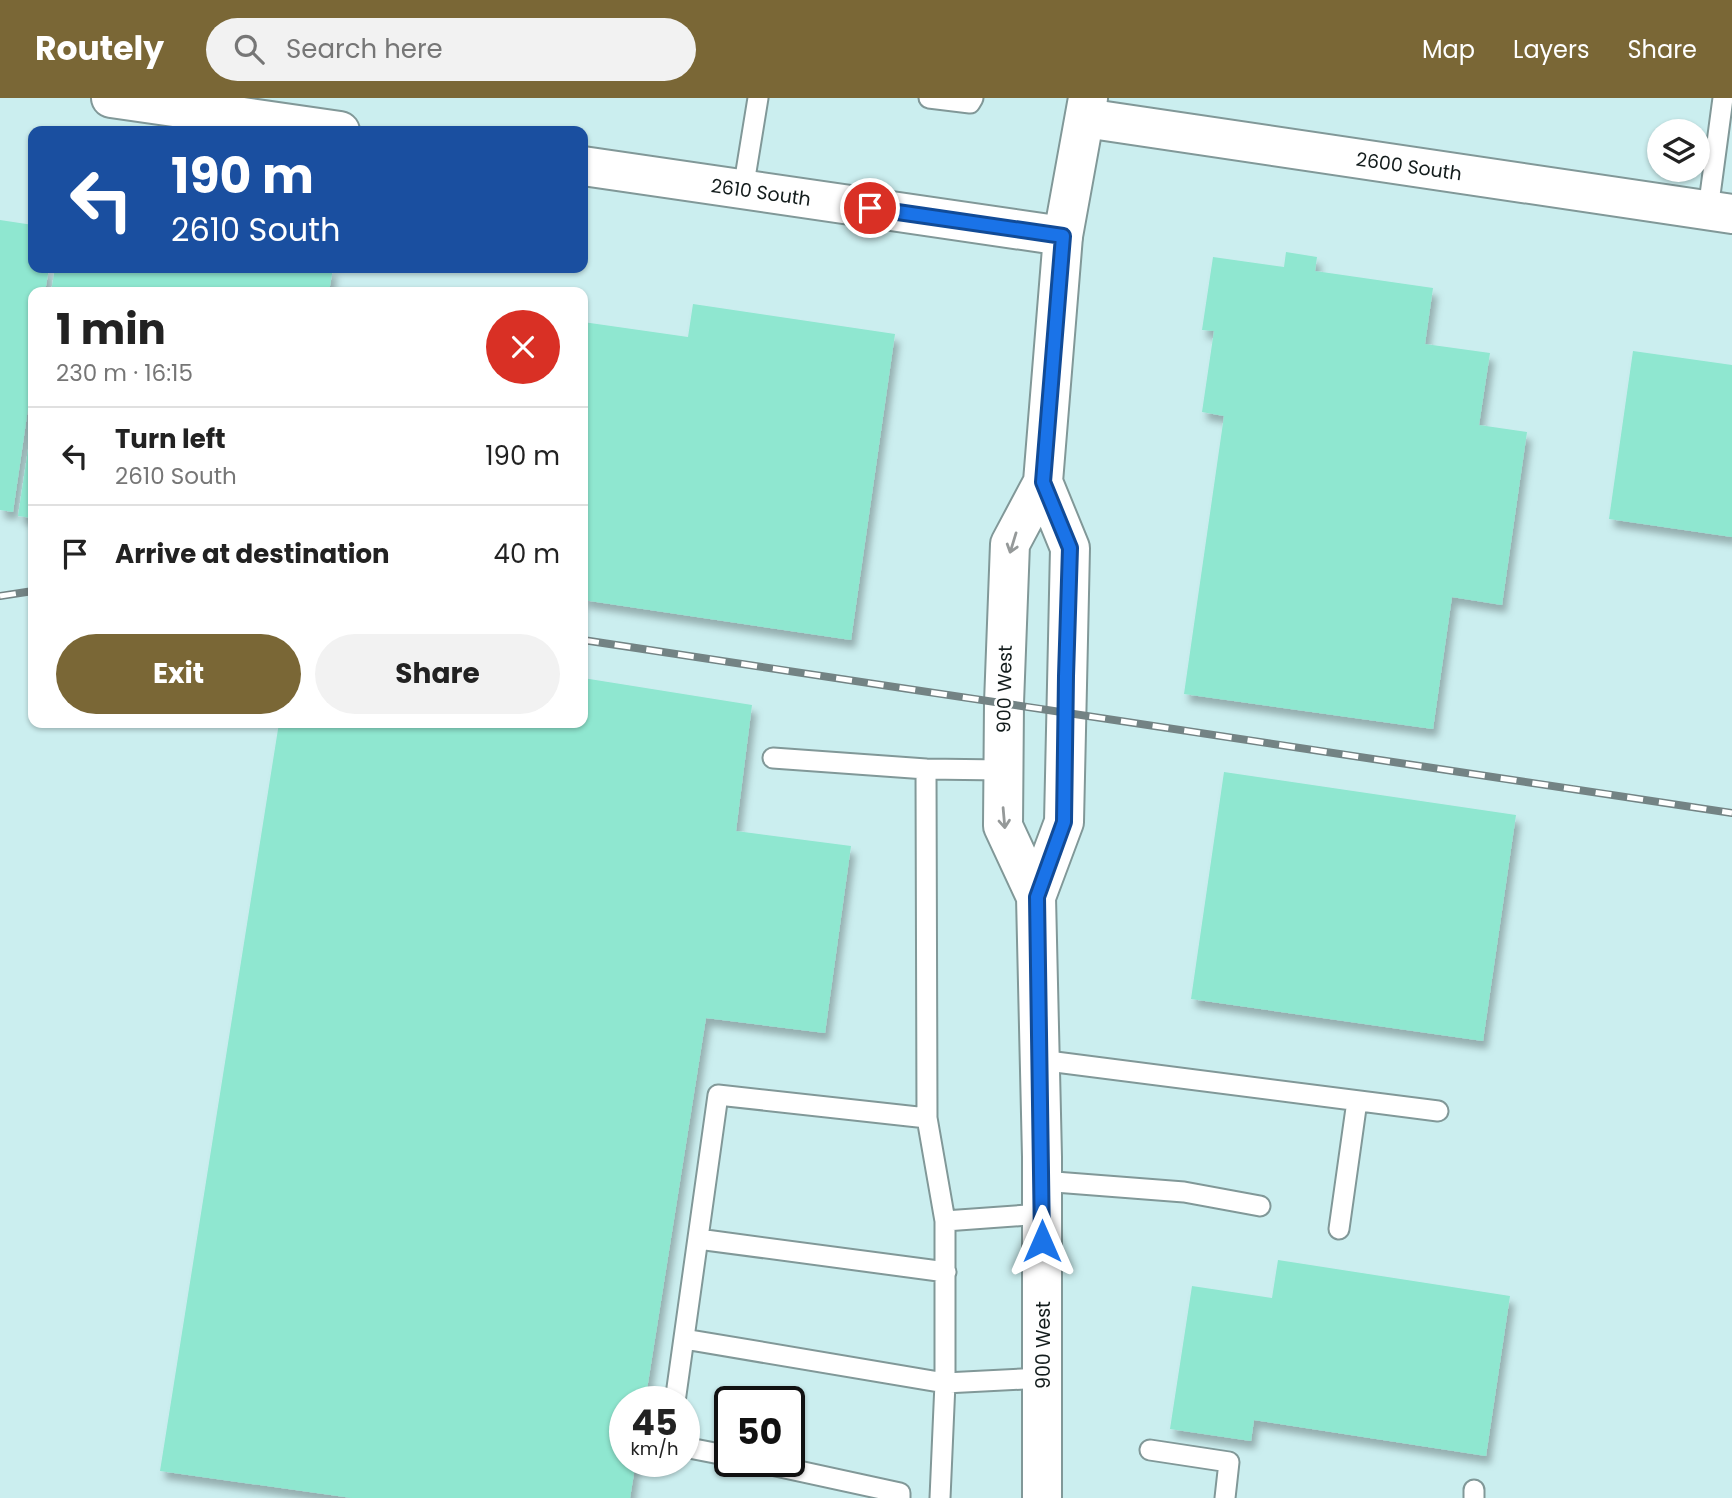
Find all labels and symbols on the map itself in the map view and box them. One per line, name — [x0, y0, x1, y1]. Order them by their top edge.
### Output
street label: 2600 South — [1354, 146, 1464, 187]
street label: 2610 South — [709, 172, 813, 213]
pin — [840, 178, 900, 238]
one-way arrow — [1005, 531, 1018, 553]
street label: 900 West — [990, 645, 1019, 733]
one-way arrow — [998, 806, 1011, 829]
position arrow — [1005, 1204, 1079, 1278]
street label: 900 West — [1030, 1301, 1057, 1389]
speed limit sign: 50 — [714, 1386, 805, 1477]

